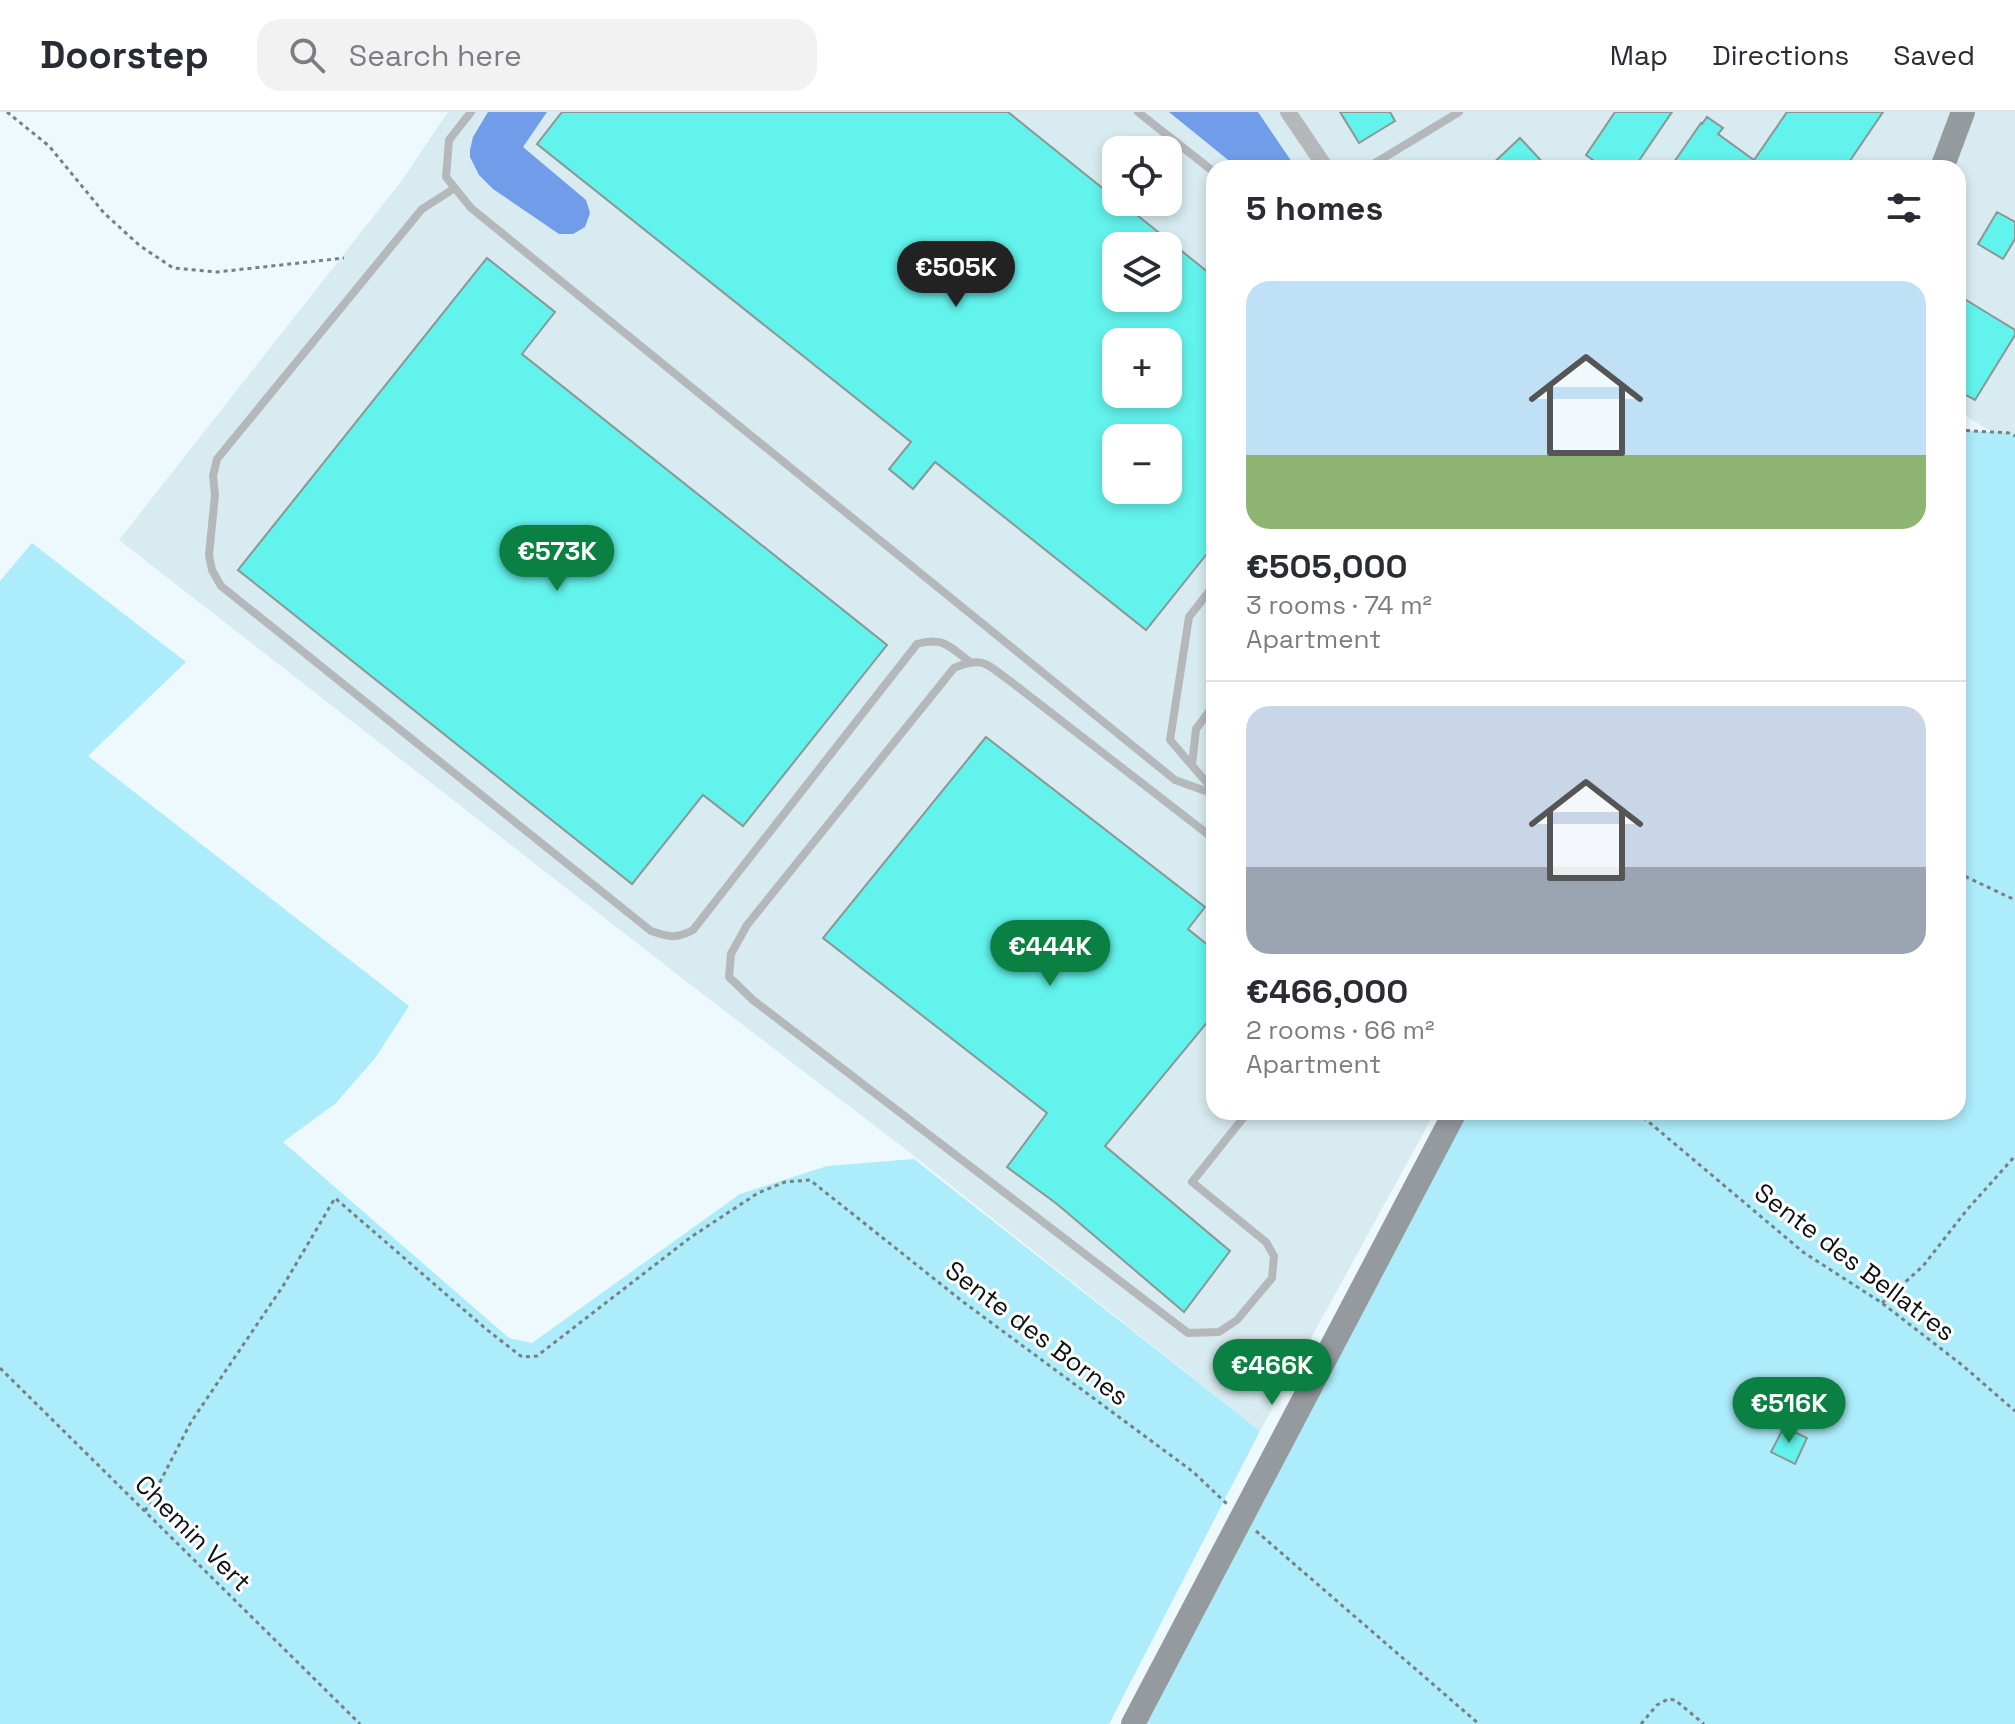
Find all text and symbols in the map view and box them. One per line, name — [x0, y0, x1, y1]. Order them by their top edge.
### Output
search box — [257, 19, 817, 91]
text: Doorstep — [40, 31, 209, 79]
icon: search — [285, 33, 329, 77]
text: Search here — [349, 36, 522, 75]
text: Map — [1610, 37, 1668, 73]
text: Directions — [1712, 37, 1849, 73]
text: Saved — [1893, 37, 1975, 73]
map controls — [1102, 136, 1182, 504]
button: locate — [1102, 136, 1182, 216]
icon: filters — [1882, 186, 1926, 230]
text: 5 homes — [1246, 187, 1383, 230]
button: layers — [1102, 232, 1182, 312]
pin: €505K — [900, 241, 1012, 309]
text: €505K — [915, 250, 997, 284]
button: + — [1102, 328, 1182, 408]
icon: home — [1514, 333, 1658, 477]
button: − — [1102, 424, 1182, 504]
pin: €573K — [501, 525, 613, 593]
text: €573K — [517, 534, 597, 568]
text: €505,000 — [1246, 545, 1408, 588]
text: 3 rooms · 74 m² — [1246, 588, 1432, 622]
text: Apartment — [1246, 622, 1381, 656]
icon: home — [1514, 758, 1658, 902]
pin: €444K — [994, 920, 1106, 988]
text: €444K — [1008, 929, 1092, 963]
text: €466,000 — [1246, 970, 1408, 1013]
text: 2 rooms · 66 m² — [1246, 1013, 1435, 1047]
text: Apartment — [1246, 1047, 1381, 1081]
street label: Sente des Bellatres — [1748, 1175, 1962, 1349]
street label: Sente des Bornes — [938, 1253, 1136, 1413]
pin: €466K — [1216, 1339, 1328, 1407]
text: €466K — [1231, 1348, 1313, 1382]
pin: €516K — [1733, 1377, 1845, 1445]
text: €516K — [1751, 1386, 1827, 1420]
street label: Chemin Vert — [127, 1467, 259, 1599]

